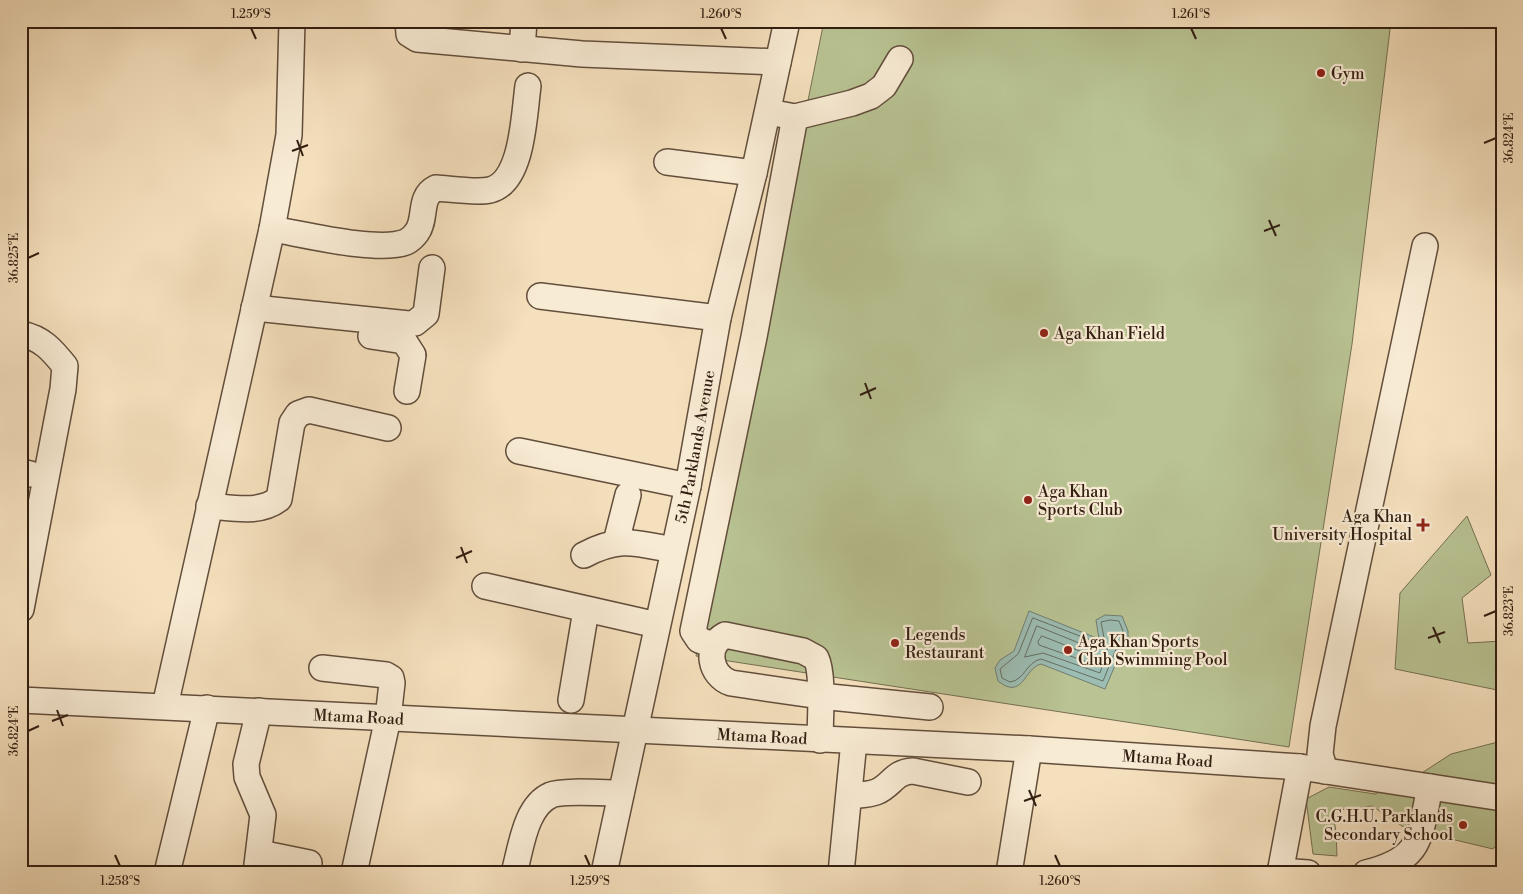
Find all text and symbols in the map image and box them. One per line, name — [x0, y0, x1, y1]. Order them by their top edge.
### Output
text: 1.259°S — [231, 7, 271, 22]
text: 1.260°S — [700, 7, 742, 22]
text: 1.261°S — [1172, 7, 1210, 22]
place label: Gym — [1331, 64, 1365, 84]
marker: Gym — [1315, 67, 1327, 79]
text: 36.824°E — [1502, 113, 1517, 163]
text: 36.825°E — [7, 233, 22, 283]
place label: Aga Khan Field — [1053, 324, 1165, 344]
marker: Aga Khan Field — [1038, 327, 1050, 339]
street label: 5th Parklands Avenue — [671, 369, 720, 525]
place label: Aga Khan Sports Club — [1037, 482, 1123, 520]
marker: Aga Khan Sports Club — [1022, 494, 1034, 506]
place label: Aga Khan University Hospital — [1272, 507, 1412, 545]
marker: Aga Khan University Hospital — [1416, 518, 1430, 532]
text: 36.823°E — [1502, 586, 1517, 636]
place label: Legends Restaurant — [905, 625, 985, 663]
place label: Aga Khan Sports Club Swimming Pool — [1077, 632, 1228, 670]
marker: Legends Restaurant — [889, 637, 901, 649]
marker: Aga Khan Sports Club Swimming Pool — [1062, 644, 1074, 656]
street label: Mtama Road — [313, 705, 404, 730]
text: 36.824°E — [7, 706, 22, 756]
street label: Mtama Road — [716, 725, 808, 749]
street label: Mtama Road — [1121, 746, 1213, 772]
place label: C.G.H.U. Parklands Secondary School — [1316, 807, 1453, 845]
marker: C.G.H.U. Parklands Secondary School — [1457, 819, 1469, 831]
text: 1.258°S — [100, 874, 140, 889]
text: 1.259°S — [570, 874, 610, 889]
text: 1.260°S — [1039, 874, 1081, 889]

